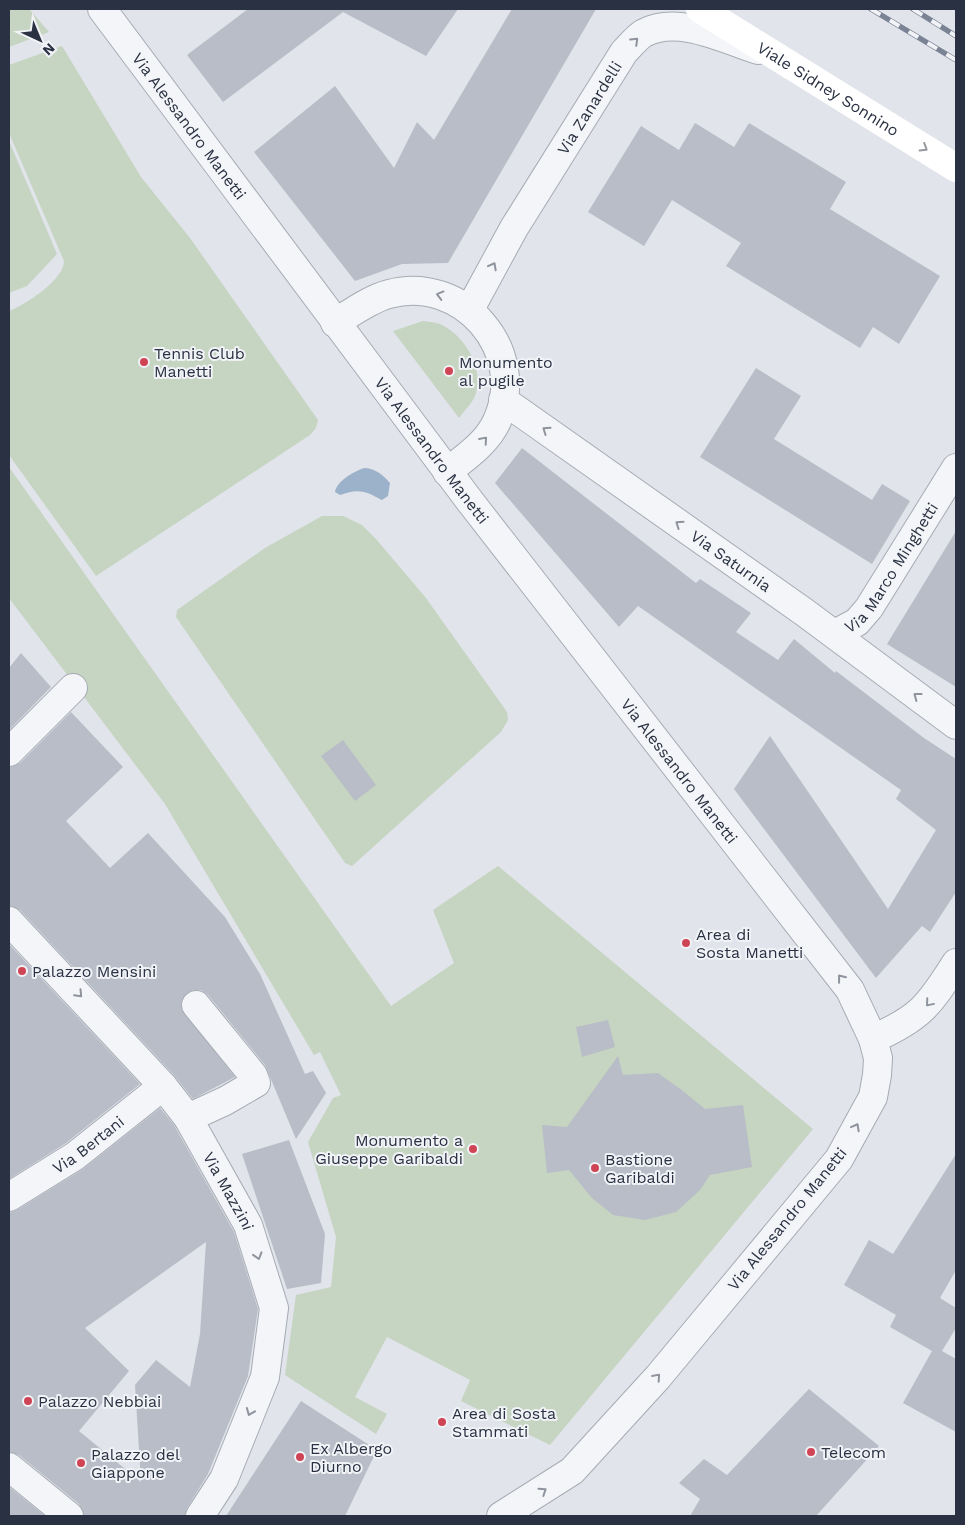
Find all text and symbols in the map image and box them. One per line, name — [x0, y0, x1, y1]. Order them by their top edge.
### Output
north arrow — [15, 15, 65, 65]
street label: Viale Sidney Sonnino — [754, 37, 903, 140]
one-way arrow — [630, 38, 639, 47]
text: N — [40, 40, 58, 59]
street label: Via Alessandro Manetti — [128, 49, 250, 203]
street label: Via Zanardelli — [553, 58, 625, 158]
one-way arrow — [919, 141, 928, 151]
one-way arrow — [487, 263, 497, 272]
one-way arrow — [436, 291, 445, 301]
place label: Tennis Club Manetti — [154, 344, 245, 381]
place label: Monumento al pugile — [459, 353, 553, 390]
marker: Tennis Club Manetti — [138, 356, 150, 368]
marker: Monumento al pugile — [443, 365, 455, 377]
street label: Via Alessandro Manetti — [371, 373, 493, 527]
one-way arrow — [542, 427, 552, 436]
one-way arrow — [478, 436, 487, 445]
street label: Via Marco Minghetti — [841, 499, 942, 637]
one-way arrow — [675, 521, 684, 530]
street label: Via Saturnia — [687, 526, 775, 595]
one-way arrow — [914, 693, 923, 701]
street label: Via Alessandro Manetti — [617, 695, 742, 847]
place label: Area di Sosta Manetti — [696, 925, 803, 962]
marker: Area di Sosta Manetti — [680, 937, 692, 949]
place label: Palazzo Mensini — [32, 962, 156, 981]
marker: Palazzo Mensini — [16, 965, 28, 977]
one-way arrow — [838, 975, 847, 984]
one-way arrow — [73, 989, 82, 998]
one-way arrow — [925, 998, 934, 1007]
street label: Via Bertani — [49, 1111, 128, 1177]
one-way arrow — [850, 1124, 860, 1133]
place label: Monumento a Giuseppe Garibaldi — [315, 1131, 463, 1168]
marker: Monumento a Giuseppe Garibaldi — [467, 1143, 479, 1155]
street label: Via Alessandro Manetti — [724, 1144, 850, 1294]
street label: Via Mazzini — [199, 1148, 258, 1232]
place label: Bastione Garibaldi — [605, 1150, 675, 1187]
marker: Bastione Garibaldi — [589, 1162, 601, 1174]
one-way arrow — [252, 1251, 262, 1259]
one-way arrow — [652, 1374, 661, 1383]
place label: Palazzo Nebbiai — [38, 1392, 161, 1411]
marker: Palazzo Nebbiai — [22, 1395, 34, 1407]
place label: Area di Sosta Stammati — [452, 1404, 556, 1441]
one-way arrow — [246, 1408, 256, 1416]
marker: Area di Sosta Stammati — [436, 1416, 448, 1428]
place label: Ex Albergo Diurno — [310, 1439, 392, 1476]
place label: Telecom — [821, 1443, 886, 1462]
place label: Palazzo del Giappone — [91, 1445, 180, 1482]
marker: Telecom — [805, 1446, 817, 1458]
marker: Ex Albergo Diurno — [294, 1451, 306, 1463]
marker: Palazzo del Giappone — [75, 1457, 87, 1469]
one-way arrow — [537, 1488, 546, 1497]

